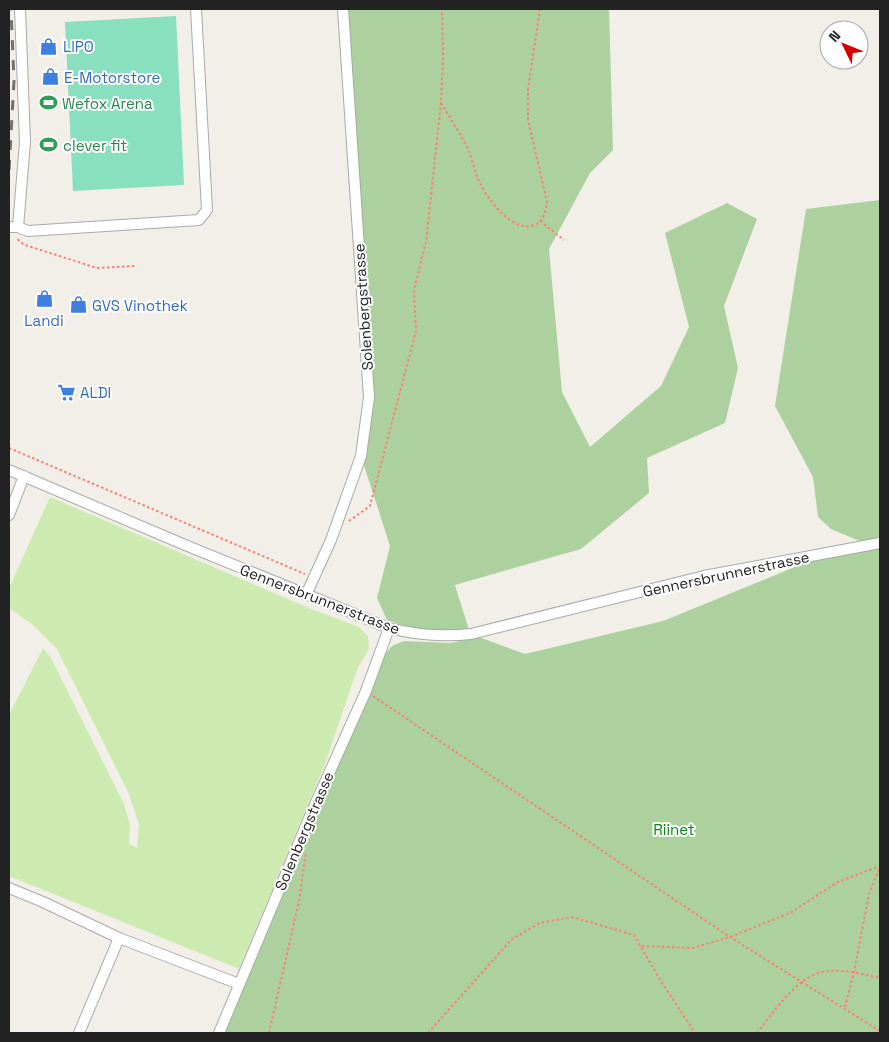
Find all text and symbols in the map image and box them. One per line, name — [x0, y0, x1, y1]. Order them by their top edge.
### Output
north arrow — [819, 20, 869, 70]
text: N — [825, 27, 844, 46]
shop icon: LIPO — [39, 36, 59, 56]
place label: LIPO — [63, 37, 94, 56]
shop icon: E-Motorstore — [40, 67, 60, 87]
place label: E-Motorstore — [64, 68, 161, 87]
sports icon: Wefox Arena — [38, 93, 58, 113]
place label: Wefox Arena — [62, 94, 153, 113]
sports icon: clever fit — [39, 135, 59, 155]
place label: clever fit — [63, 136, 127, 155]
street label: Solenbergstrasse — [349, 243, 377, 371]
shop icon: Landi — [34, 289, 54, 309]
shop icon: GVS Vinothek — [68, 295, 88, 315]
place label: GVS Vinothek — [92, 296, 188, 315]
place label: Landi — [24, 311, 64, 330]
supermarket icon: ALDI — [56, 382, 76, 402]
place label: ALDI — [80, 383, 111, 402]
street label: Gennersbrunnerstrasse — [641, 547, 811, 601]
street label: Gennersbrunnerstrasse — [237, 560, 403, 638]
street label: Solenbergstrasse — [270, 769, 338, 893]
park label: Riinet — [653, 820, 695, 839]

